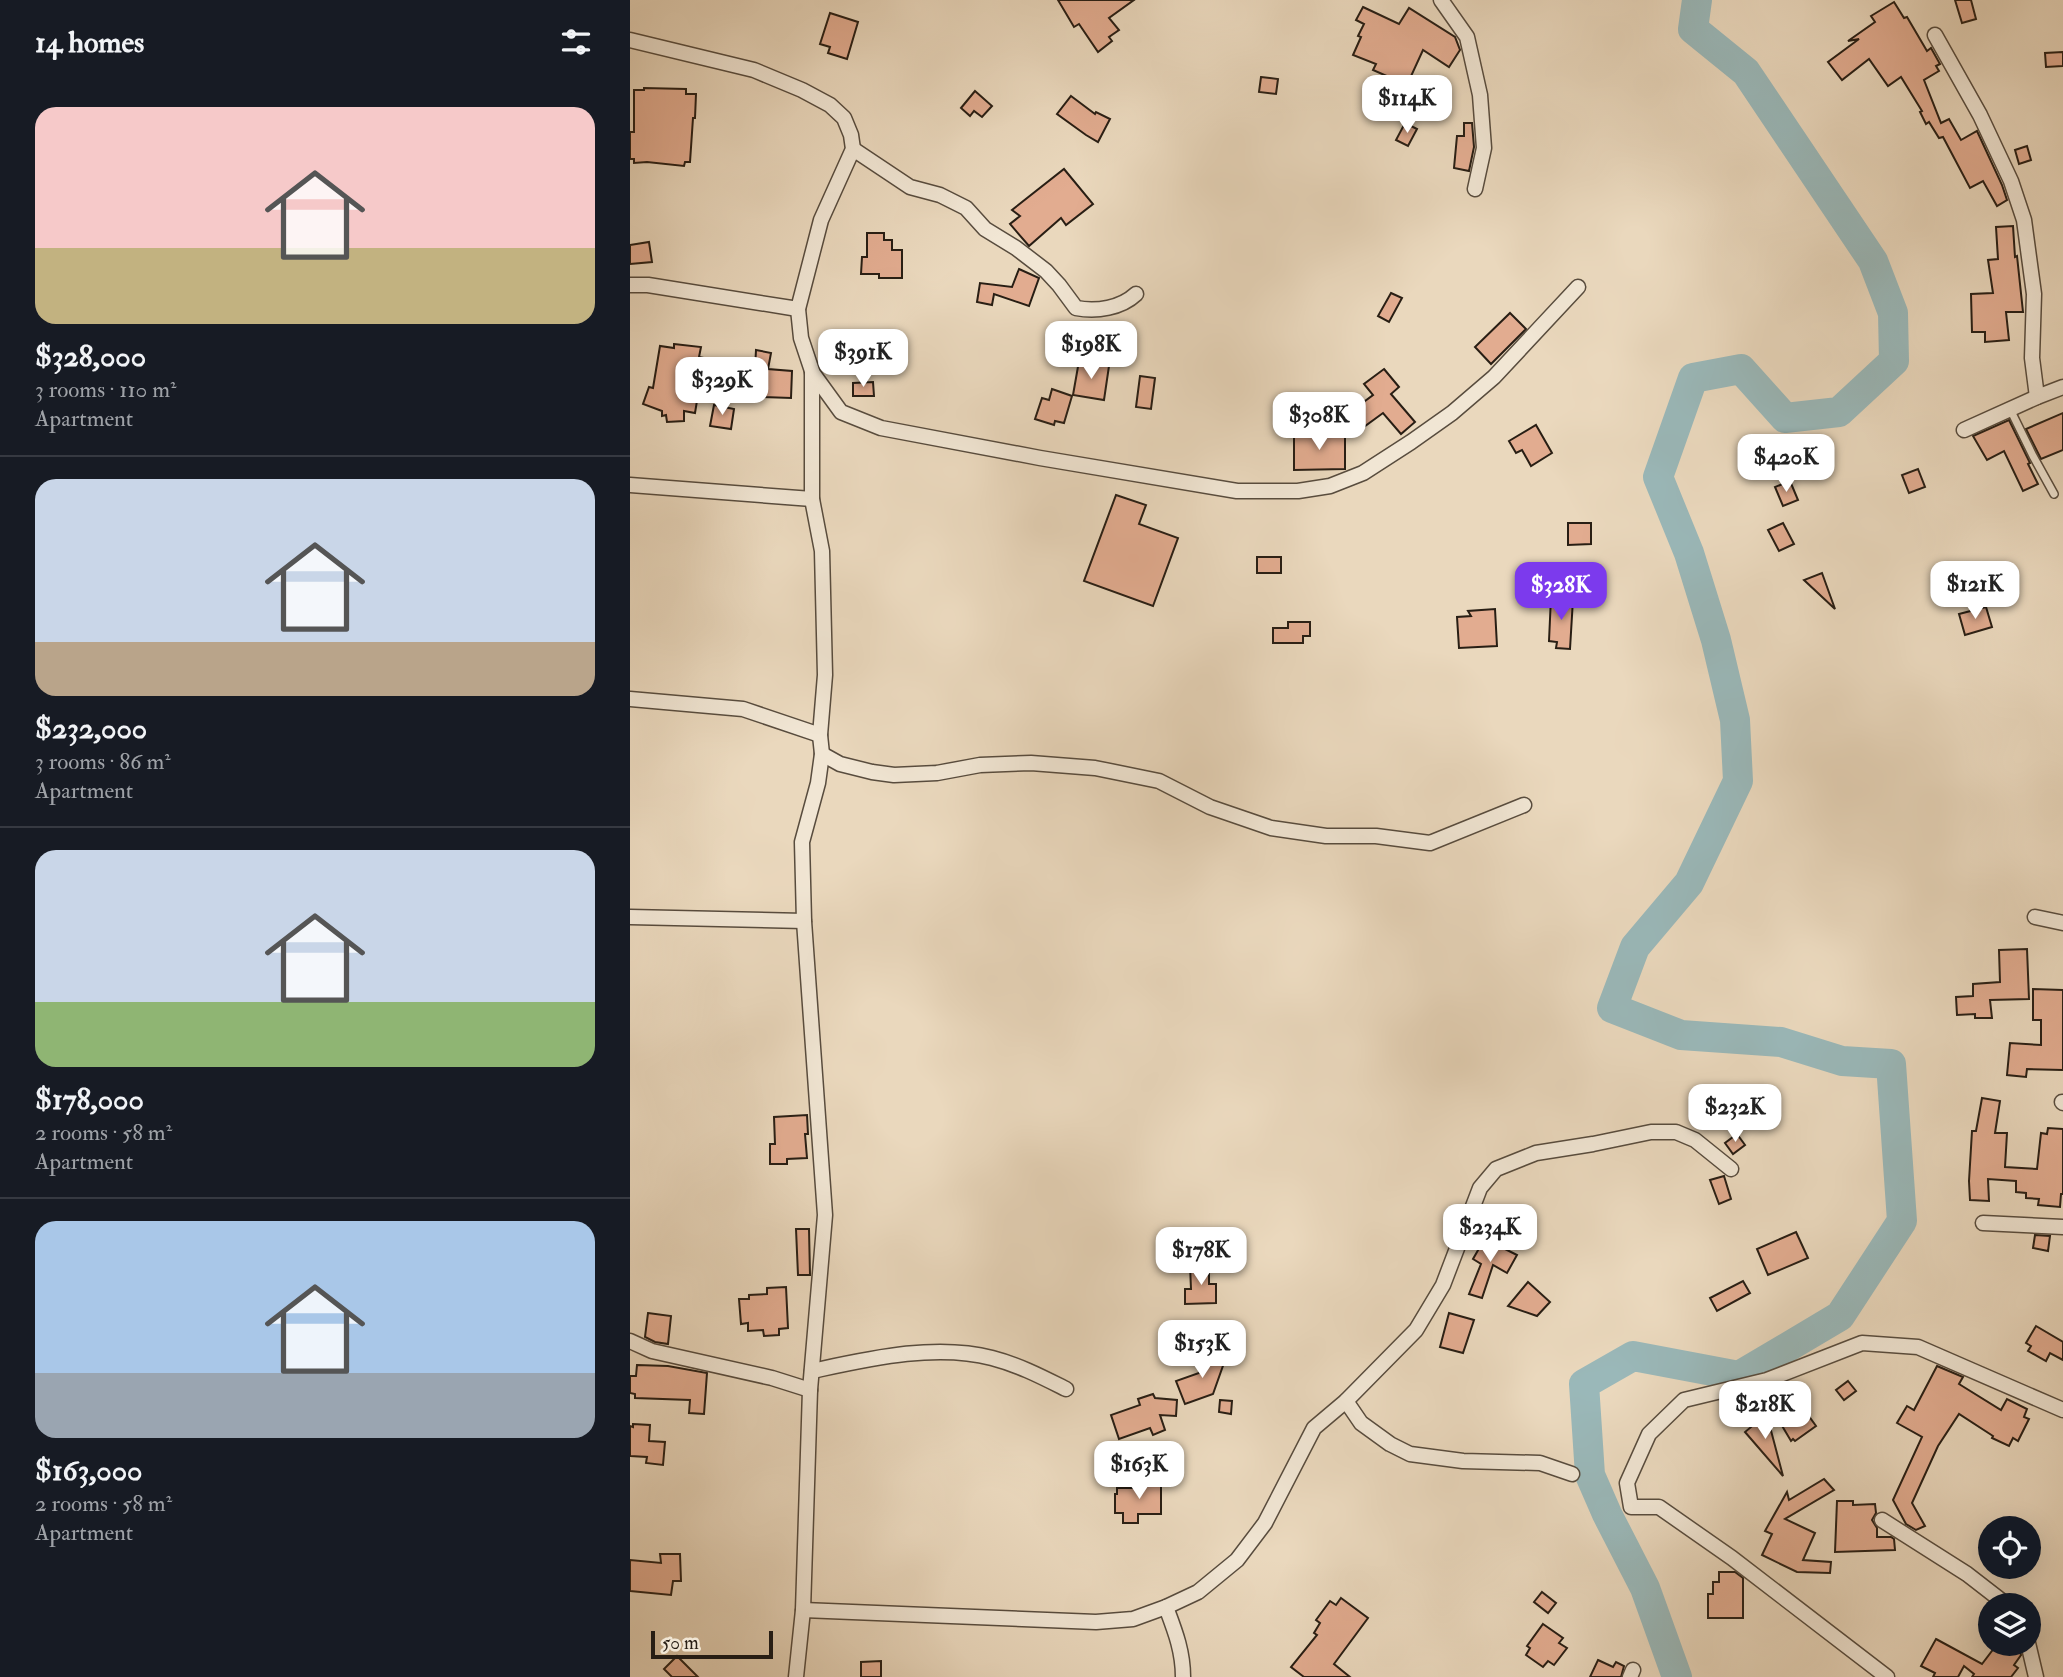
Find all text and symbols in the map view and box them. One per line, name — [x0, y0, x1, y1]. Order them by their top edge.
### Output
icon: filters — [557, 23, 595, 61]
text: 14 homes — [35, 24, 144, 61]
pin: $114K — [1358, 76, 1456, 135]
text: $114K — [1378, 83, 1436, 112]
icon: home — [252, 152, 378, 278]
pin: $198K — [1042, 322, 1140, 381]
text: $198K — [1061, 329, 1121, 358]
pin: $391K — [814, 330, 912, 389]
text: $391K — [834, 337, 892, 366]
text: $328,000 — [35, 338, 146, 375]
pin: $329K — [673, 358, 771, 417]
text: $329K — [691, 365, 753, 394]
text: 3 rooms · 110 m² — [35, 375, 176, 404]
pin: $308K — [1270, 392, 1368, 452]
text: $308K — [1289, 400, 1349, 429]
text: Apartment — [35, 404, 133, 433]
pin: $420K — [1737, 434, 1835, 494]
text: $420K — [1754, 442, 1818, 471]
icon: home — [252, 524, 378, 650]
pin: $328K — [1512, 562, 1610, 622]
pin: $121K — [1926, 562, 2024, 621]
text: $121K — [1946, 569, 2004, 598]
text: $328K — [1531, 570, 1591, 599]
text: $232,000 — [35, 710, 147, 747]
text: 3 rooms · 86 m² — [35, 747, 171, 776]
text: Apartment — [35, 776, 133, 805]
icon: home — [252, 895, 378, 1021]
text: $178,000 — [35, 1081, 144, 1118]
pin: $232K — [1686, 1084, 1784, 1144]
text: $232K — [1704, 1092, 1766, 1121]
text: 2 rooms · 58 m² — [35, 1118, 172, 1147]
text: Apartment — [35, 1147, 133, 1176]
pin: $234K — [1441, 1204, 1539, 1264]
text: $234K — [1459, 1212, 1521, 1241]
pin: $178K — [1152, 1228, 1250, 1287]
text: $178K — [1172, 1235, 1230, 1264]
icon: home — [252, 1266, 378, 1392]
pin: $153K — [1153, 1320, 1251, 1380]
text: $153K — [1174, 1328, 1230, 1357]
pin: $218K — [1716, 1382, 1814, 1441]
text: $218K — [1735, 1389, 1795, 1418]
pin: $163K — [1090, 1442, 1188, 1501]
text: $163K — [1110, 1449, 1168, 1478]
text: $163,000 — [35, 1452, 142, 1489]
text: 2 rooms · 58 m² — [35, 1489, 172, 1518]
map controls — [1978, 1516, 2041, 1656]
button: locate — [1978, 1516, 2041, 1579]
text: Apartment — [35, 1518, 133, 1547]
button: layers — [1978, 1593, 2041, 1656]
scale bar — [651, 1628, 774, 1660]
text: 50 m — [662, 1631, 699, 1655]

